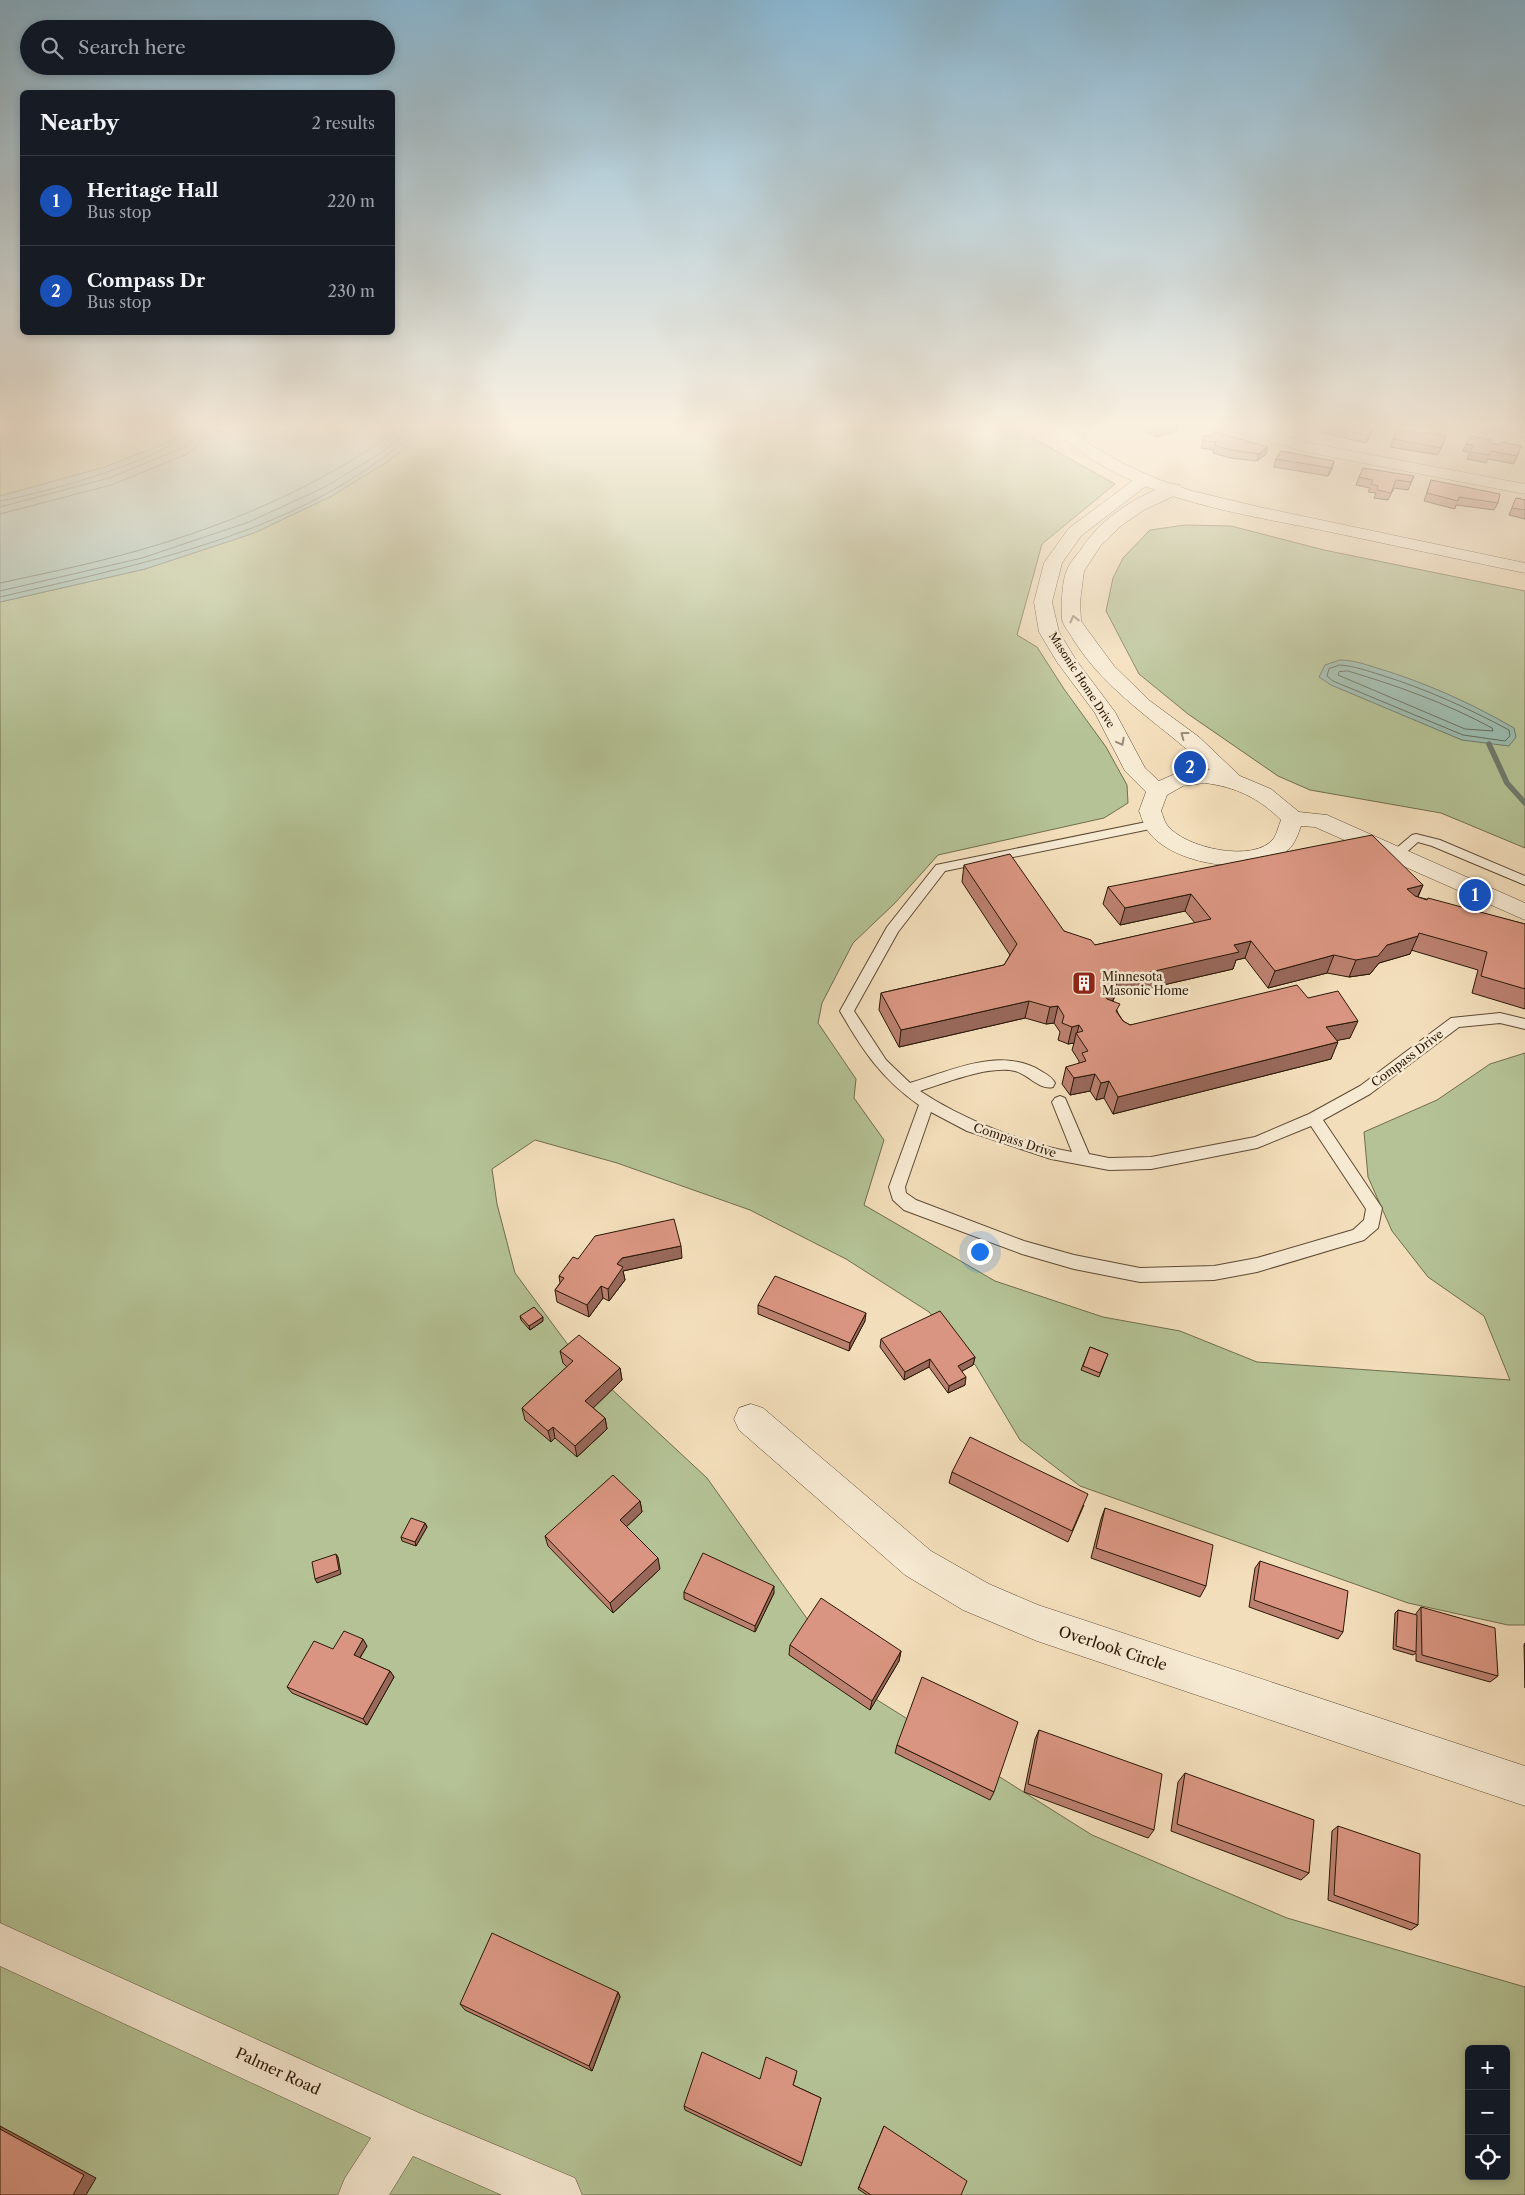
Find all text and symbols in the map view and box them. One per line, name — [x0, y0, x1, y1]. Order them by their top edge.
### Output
search box — [20, 20, 395, 75]
icon: search — [38, 34, 66, 62]
text: Search here — [78, 36, 186, 59]
text: Nearby — [40, 110, 119, 135]
text: 2 results — [312, 113, 375, 133]
text: Heritage Hall — [87, 179, 219, 202]
text: 1 — [52, 191, 60, 211]
text: 220 m — [327, 191, 375, 211]
text: Bus stop — [87, 202, 151, 222]
text: Compass Dr — [87, 269, 205, 292]
text: 2 — [51, 281, 61, 301]
text: 230 m — [328, 281, 375, 301]
text: Bus stop — [87, 292, 151, 312]
one-way arrow — [1069, 614, 1080, 623]
street label: Masonic Home Drive — [1046, 630, 1118, 730]
one-way arrow — [1181, 732, 1190, 740]
one-way arrow — [1114, 737, 1124, 746]
pin: 2 — [1174, 748, 1206, 786]
pin: 1 — [1459, 876, 1491, 914]
place label: Minnesota Masonic Home — [1102, 969, 1189, 998]
building icon: Minnesota Masonic Home — [1071, 970, 1097, 996]
street label: Compass Drive — [1368, 1026, 1446, 1090]
street label: Compass Drive — [972, 1120, 1059, 1161]
your location — [967, 1239, 993, 1265]
street label: Overlook Circle — [1056, 1621, 1170, 1675]
street label: Palmer Road — [233, 2043, 323, 2099]
map controls — [1465, 2045, 1510, 2180]
button: + — [1465, 2045, 1510, 2090]
button: − — [1465, 2090, 1510, 2135]
button: locate — [1465, 2135, 1510, 2180]

